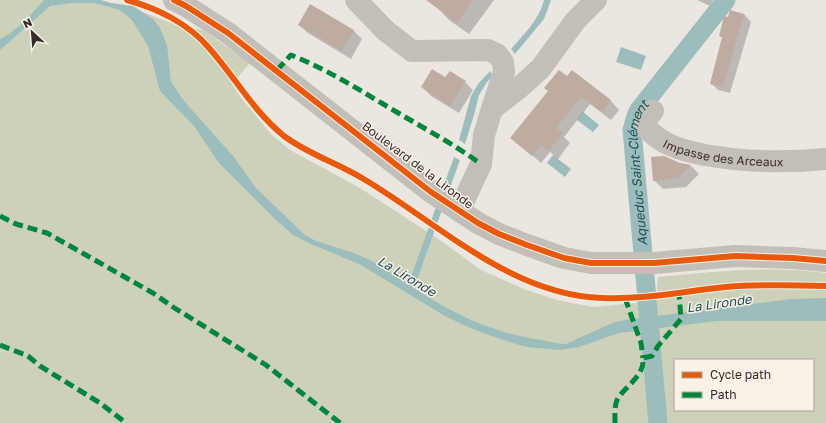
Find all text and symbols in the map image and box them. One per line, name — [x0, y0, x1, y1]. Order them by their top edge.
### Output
north arrow — [12, 12, 52, 52]
text: N — [21, 15, 34, 30]
water label: Aqueduc Saint-Clément — [624, 95, 653, 246]
street label: Boulevard de la Lironde — [359, 118, 477, 212]
street label: Impasse des Arceaux — [661, 135, 784, 169]
water label: La Lironde — [375, 252, 440, 300]
water label: La Lironde — [686, 290, 754, 315]
legend — [674, 359, 814, 411]
text: Cycle path — [710, 367, 771, 382]
text: Path — [710, 387, 737, 402]

